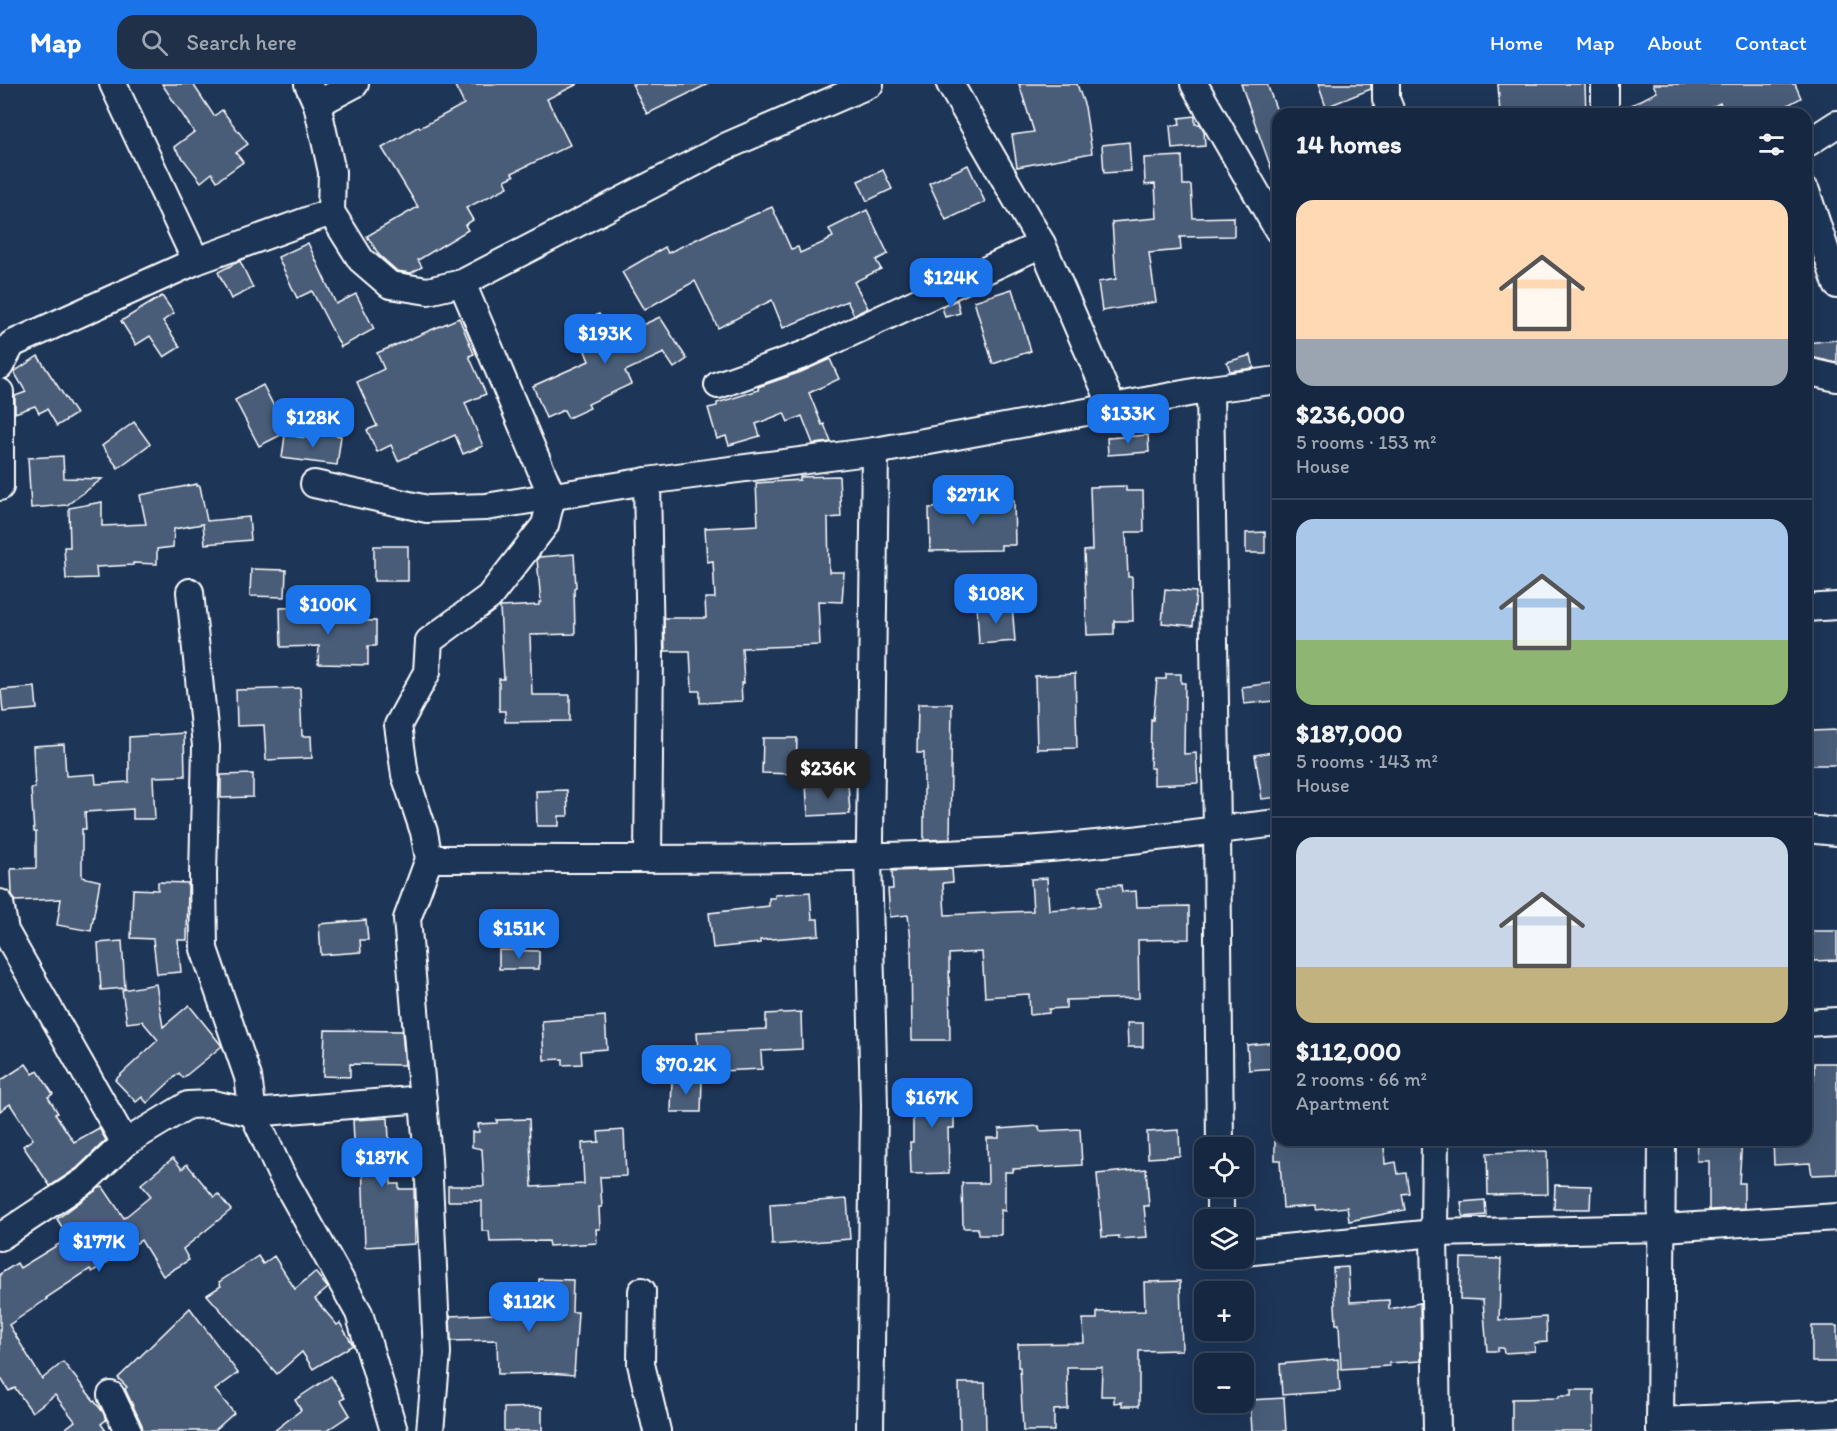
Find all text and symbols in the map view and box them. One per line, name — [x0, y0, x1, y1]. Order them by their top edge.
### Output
search box — [117, 15, 537, 69]
text: Map — [30, 25, 81, 59]
icon: search — [138, 26, 171, 59]
text: Search here — [186, 29, 297, 56]
text: Home — [1490, 30, 1543, 55]
text: Map — [1576, 30, 1615, 55]
text: About — [1648, 30, 1702, 55]
text: Contact — [1735, 30, 1807, 55]
text: 14 homes — [1296, 128, 1402, 160]
icon: filters — [1755, 128, 1788, 161]
icon: home — [1488, 239, 1596, 347]
pin: $124K — [909, 258, 993, 309]
text: $124K — [924, 265, 978, 289]
pin: $193K — [563, 314, 647, 365]
text: $193K — [578, 321, 632, 345]
pin: $133K — [1086, 394, 1170, 445]
pin: $128K — [271, 398, 355, 449]
text: $236,000 — [1296, 398, 1405, 430]
text: $133K — [1101, 401, 1155, 425]
text: $128K — [286, 405, 340, 429]
text: 5 rooms · 153 m² — [1296, 430, 1436, 454]
text: House — [1296, 454, 1350, 478]
pin: $271K — [931, 475, 1015, 526]
text: $271K — [947, 482, 999, 506]
icon: home — [1488, 558, 1596, 666]
pin: $108K — [954, 574, 1038, 625]
text: $108K — [968, 581, 1024, 605]
pin: $100K — [286, 585, 370, 636]
text: $100K — [300, 592, 356, 616]
text: $187,000 — [1296, 717, 1403, 749]
pin: $236K — [786, 749, 870, 800]
text: 5 rooms · 143 m² — [1296, 749, 1438, 773]
text: $236K — [801, 756, 855, 780]
text: House — [1296, 773, 1350, 797]
icon: home — [1488, 876, 1596, 984]
pin: $151K — [477, 909, 561, 960]
text: $151K — [493, 916, 545, 940]
text: $112,000 — [1296, 1035, 1401, 1067]
pin: $70.2K — [637, 1045, 735, 1096]
text: $70.2K — [656, 1052, 716, 1076]
text: 2 rooms · 66 m² — [1296, 1067, 1427, 1091]
pin: $167K — [890, 1078, 974, 1129]
text: $167K — [906, 1085, 958, 1109]
text: Apartment — [1296, 1091, 1389, 1115]
map controls — [1194, 1137, 1254, 1413]
button: locate — [1194, 1137, 1254, 1197]
pin: $187K — [340, 1138, 424, 1189]
text: $187K — [355, 1145, 409, 1169]
button: layers — [1194, 1209, 1254, 1269]
pin: $177K — [57, 1222, 141, 1273]
text: $177K — [73, 1229, 125, 1253]
button: + — [1194, 1281, 1254, 1341]
pin: $112K — [487, 1282, 571, 1333]
text: $112K — [503, 1289, 555, 1313]
button: − — [1194, 1353, 1254, 1413]

